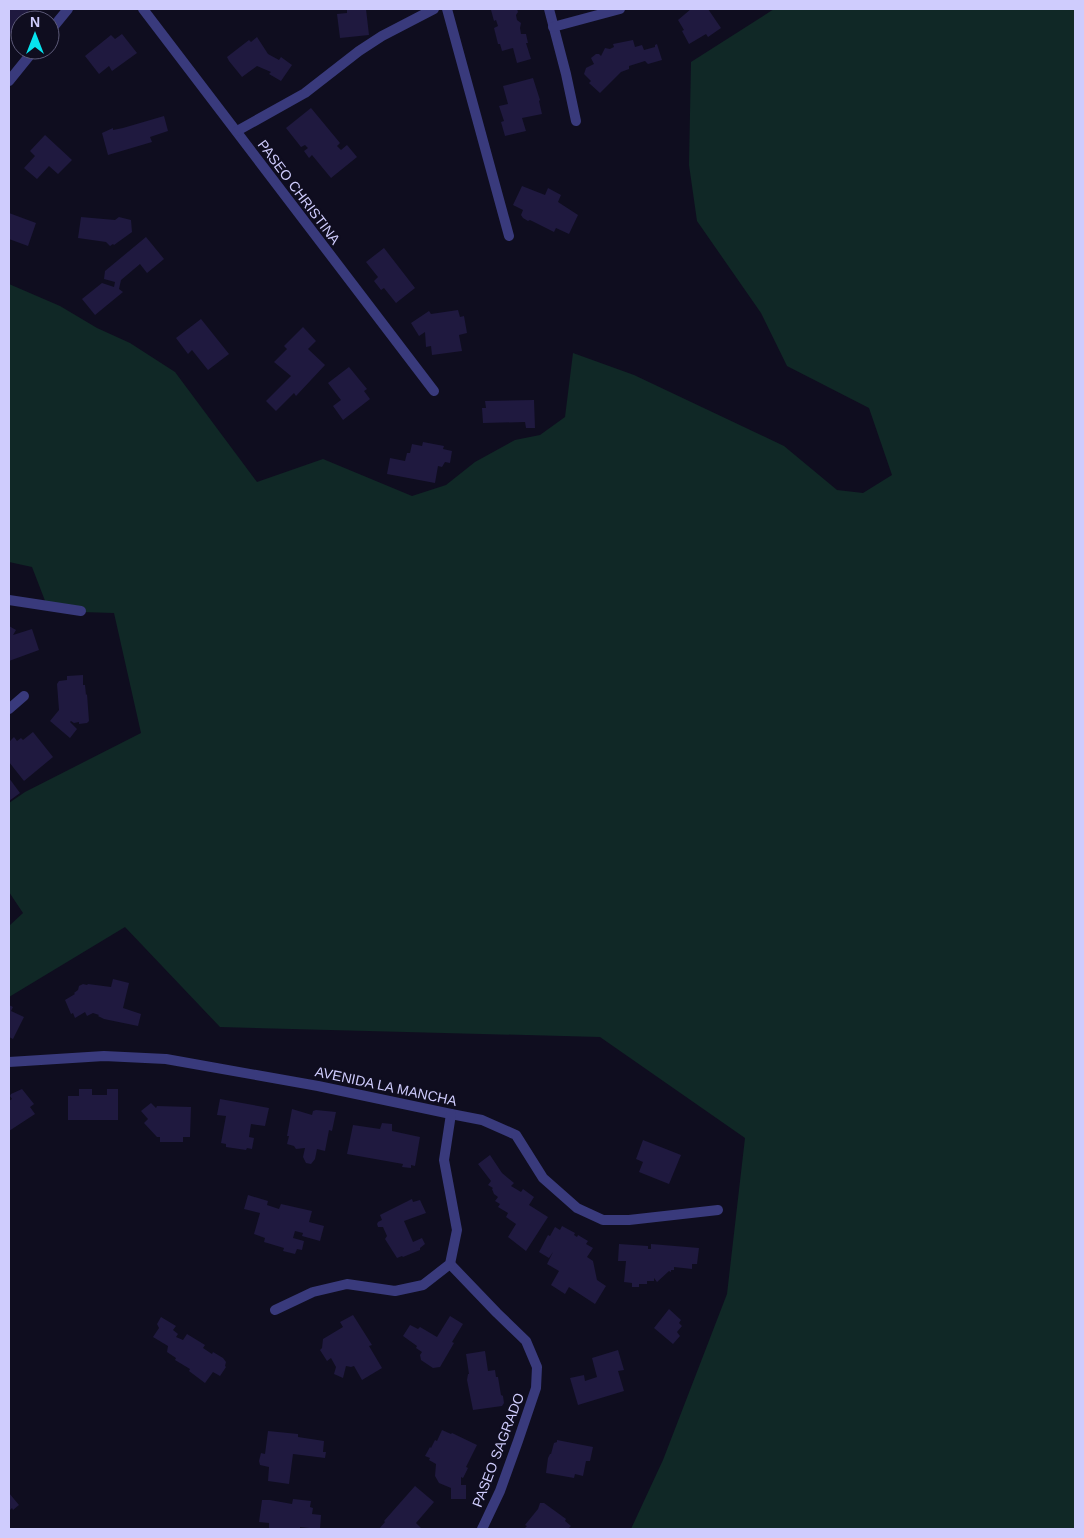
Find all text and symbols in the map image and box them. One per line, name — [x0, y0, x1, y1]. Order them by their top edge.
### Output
north arrow — [10, 10, 60, 60]
text: N — [30, 14, 40, 30]
street label: PASEO CHRISTINA — [255, 137, 344, 248]
street label: AVENIDA LA MANCHA — [314, 1063, 459, 1109]
street label: PASEO SAGRADO — [469, 1391, 527, 1509]

